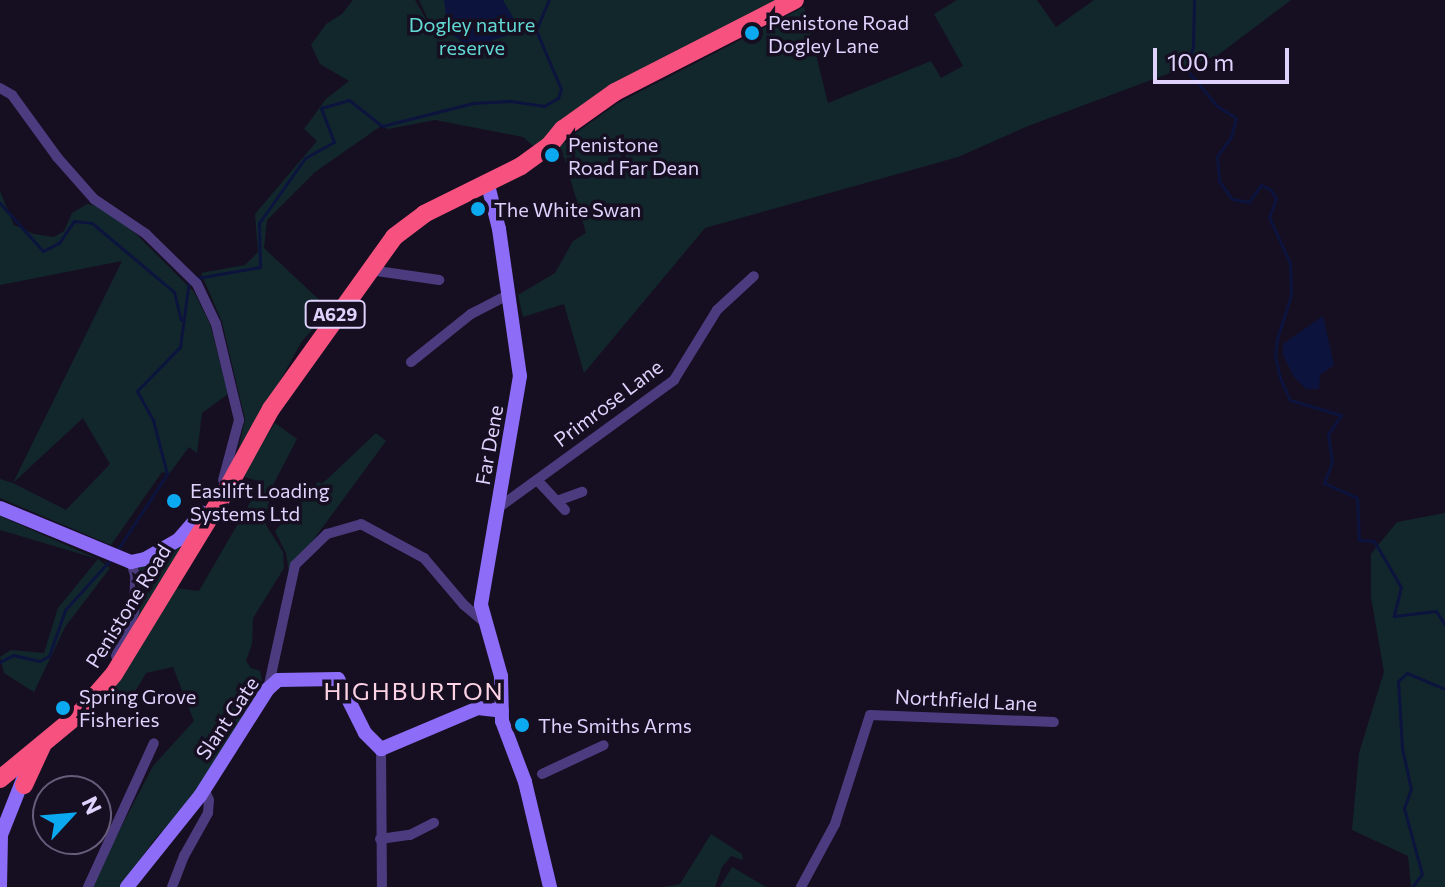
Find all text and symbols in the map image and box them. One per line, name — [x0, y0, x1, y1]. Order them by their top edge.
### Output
place label: Penistone Road Dogley Lane — [768, 10, 909, 57]
park label: Dogley nature reserve — [409, 12, 535, 59]
marker: Penistone Road Dogley Lane — [743, 24, 761, 42]
scale bar — [1157, 32, 1293, 82]
text: 100 m — [1167, 47, 1234, 76]
place label: Penistone Road Far Dean — [568, 132, 699, 179]
marker: Penistone Road Far Dean — [543, 146, 561, 164]
place label: The White Swan — [494, 197, 641, 221]
marker: The White Swan — [469, 200, 487, 218]
road number: A629 — [303, 300, 367, 328]
street label: Primrose Lane — [549, 354, 667, 452]
street label: Far Dene — [470, 403, 508, 487]
place label: Easilift Loading Systems Ltd — [190, 478, 330, 525]
marker: Easilift Loading Systems Ltd — [165, 492, 183, 510]
street label: Penistone Road — [80, 540, 176, 672]
street label: Slant Gate — [191, 672, 263, 764]
district label: HIGHBURTON — [323, 677, 505, 705]
place label: Spring Grove Fisheries — [79, 684, 196, 731]
street label: Northfield Lane — [894, 684, 1038, 716]
marker: Spring Grove Fisheries — [54, 699, 72, 717]
place label: The Smiths Arms — [538, 713, 692, 737]
marker: The Smiths Arms — [513, 716, 531, 734]
north arrow — [32, 775, 112, 855]
text: N — [76, 792, 108, 818]

